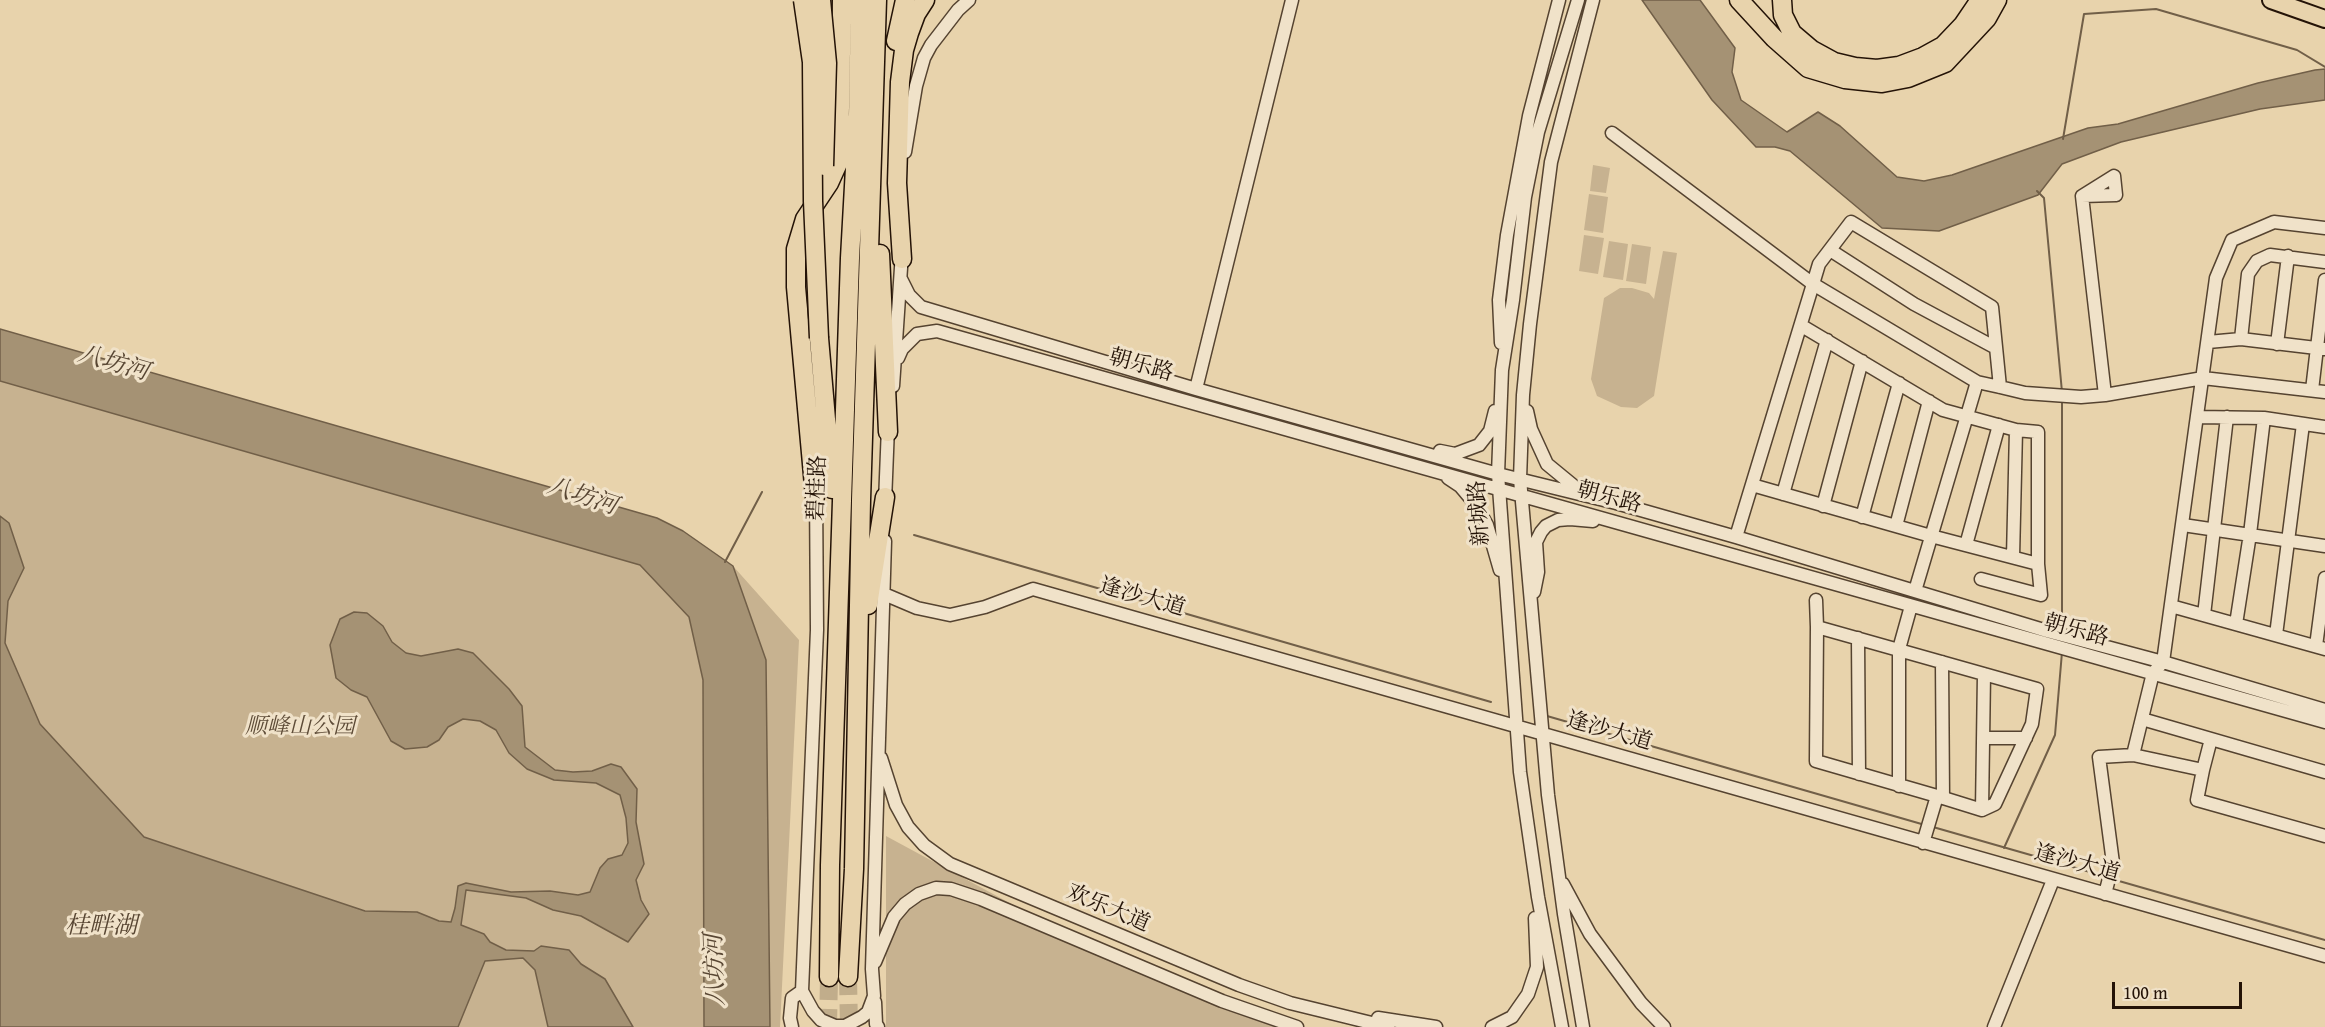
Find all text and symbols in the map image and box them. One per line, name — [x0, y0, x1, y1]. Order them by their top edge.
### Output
water label: 八坊河 — [74, 340, 152, 388]
street label: 朝乐路 — [1106, 344, 1176, 388]
street label: 碧桂路 — [804, 455, 832, 521]
water label: 八坊河 — [543, 472, 621, 522]
street label: 朝乐路 — [1574, 477, 1644, 519]
street label: 新城路 — [1465, 479, 1495, 547]
street label: 逢沙大道 — [1096, 573, 1188, 623]
street label: 朝乐路 — [2041, 610, 2111, 652]
street label: 逢沙大道 — [1563, 707, 1655, 757]
park label: 顺峰山公园 — [245, 714, 355, 740]
street label: 逢沙大道 — [2031, 840, 2123, 888]
street label: 欢乐大道 — [1062, 880, 1154, 938]
water label: 桂畔湖 — [65, 913, 137, 941]
water label: 八坊河 — [700, 934, 732, 1006]
scale bar — [2115, 970, 2246, 1008]
text: 100 m — [2123, 979, 2168, 1006]

